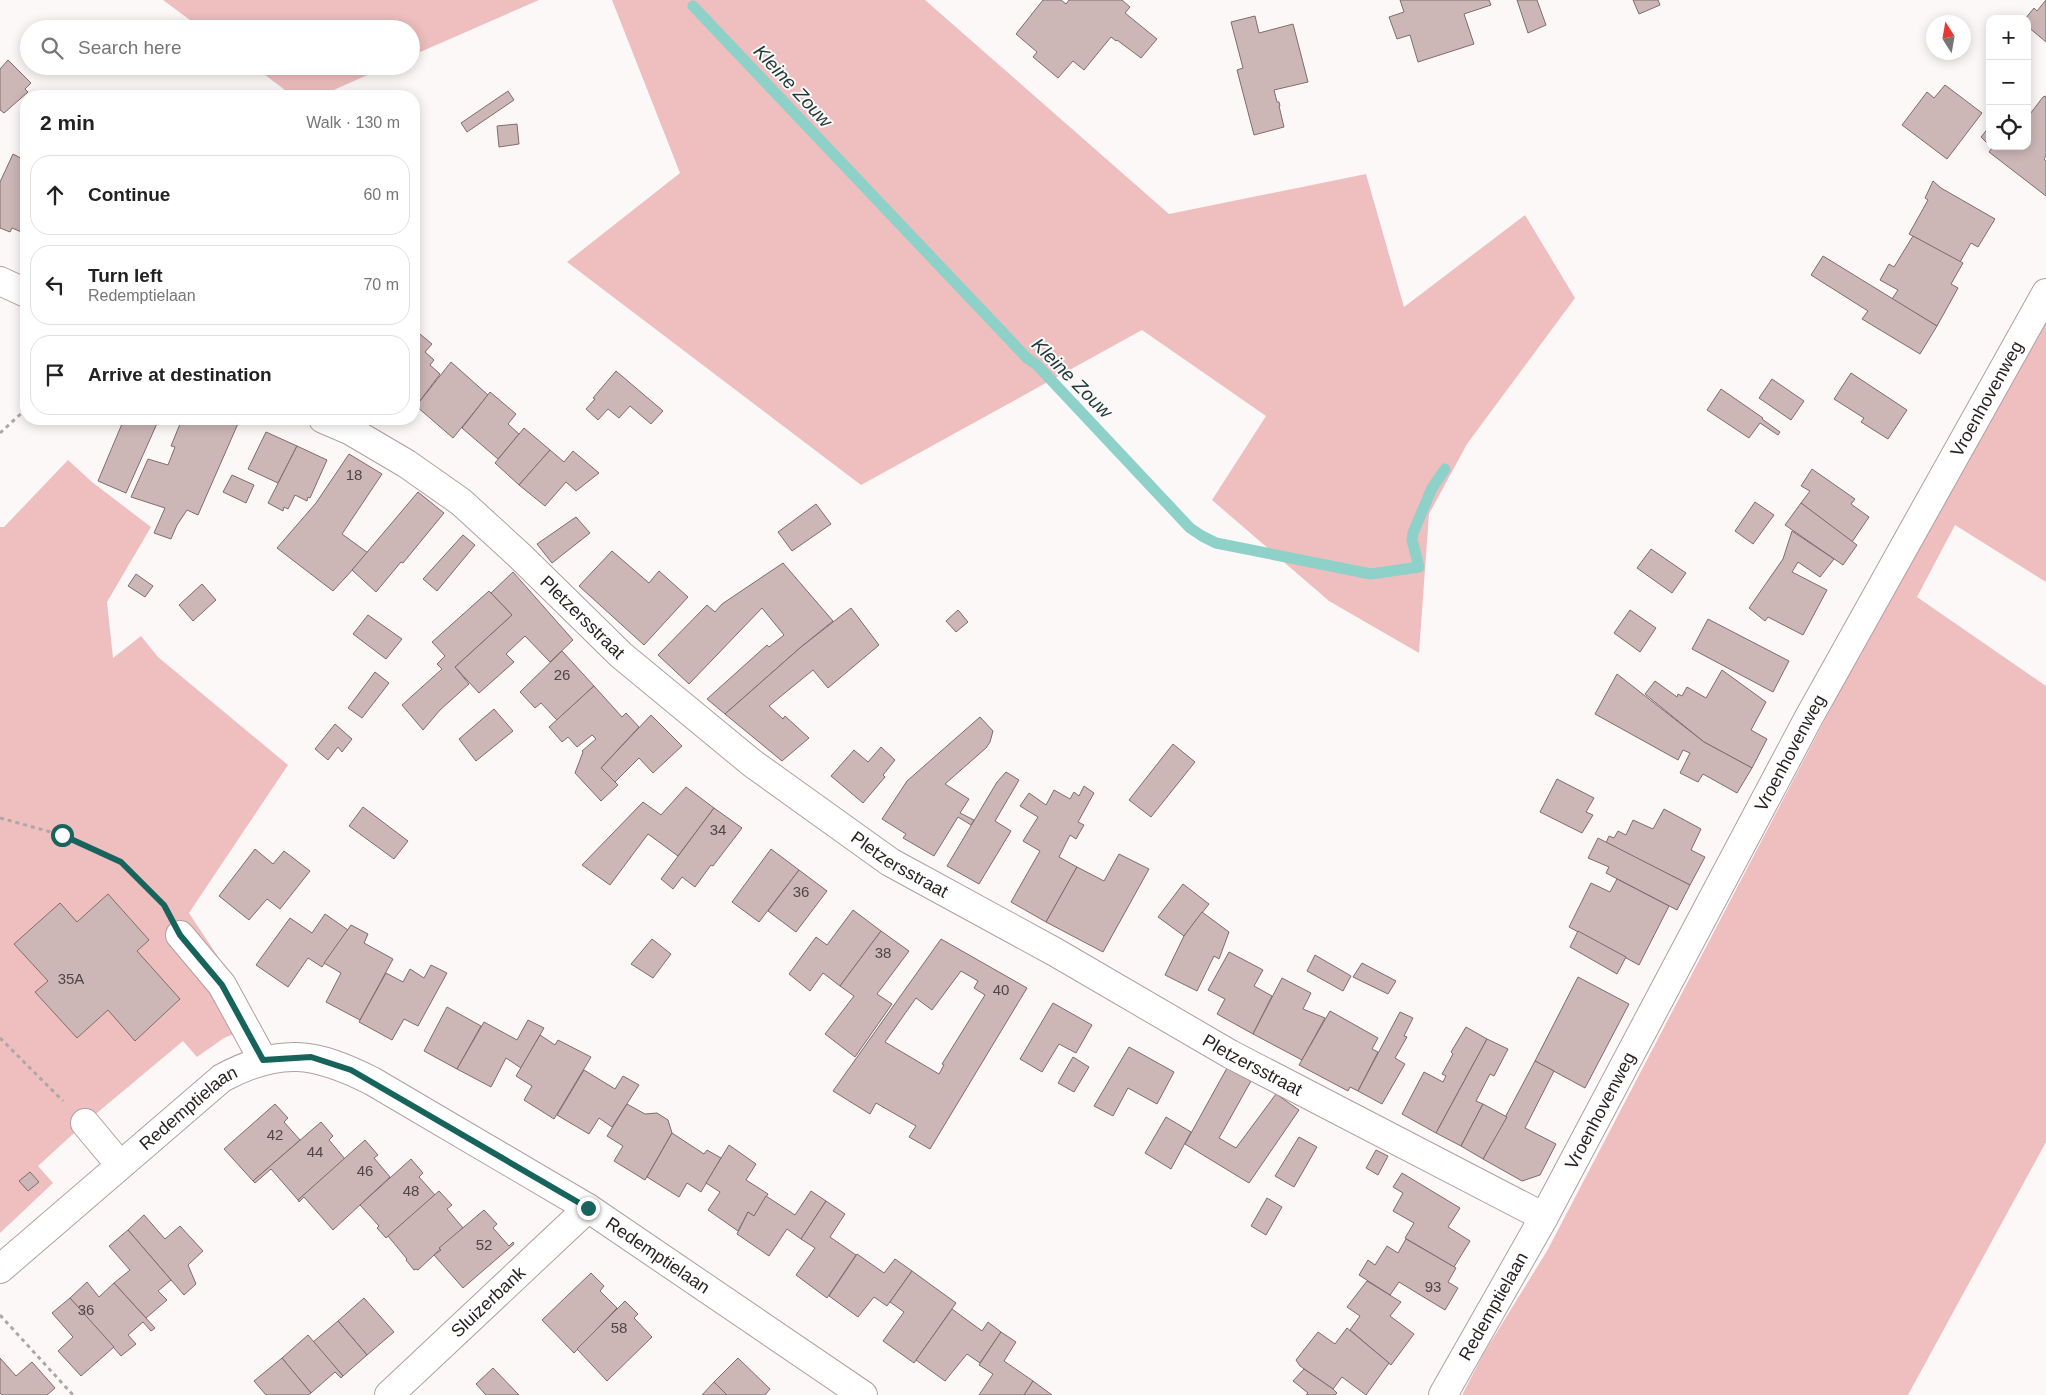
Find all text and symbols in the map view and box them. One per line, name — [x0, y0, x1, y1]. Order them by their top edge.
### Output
north arrow — [1926, 15, 1971, 60]
map controls — [1986, 15, 2031, 150]
button: + — [1986, 15, 2031, 60]
search box — [20, 20, 420, 75]
icon: search — [38, 34, 66, 62]
text: Search here — [78, 37, 182, 58]
water label: Kleine Zouw — [750, 41, 837, 132]
button: − — [1986, 60, 2031, 105]
button: locate — [1986, 105, 2031, 150]
text: 2 min — [40, 111, 95, 134]
text: Walk · 130 m — [306, 114, 400, 131]
icon: ahead — [41, 181, 69, 209]
text: Continue — [88, 184, 170, 205]
text: 60 m — [363, 186, 399, 203]
text: Turn left — [88, 265, 163, 286]
icon: left — [41, 271, 69, 299]
text: 70 m — [363, 276, 399, 293]
text: Redemptielaan — [88, 287, 196, 304]
water label: Kleine Zouw — [1028, 334, 1117, 423]
street label: Vroenhovenweg — [1947, 337, 2027, 460]
icon: arrive — [41, 361, 69, 389]
text: Arrive at destination — [88, 364, 272, 385]
house number: 18 — [346, 466, 362, 483]
street label: Pletzersstraat — [536, 572, 629, 663]
house number: 26 — [554, 666, 570, 683]
street label: Vroenhovenweg — [1751, 691, 1830, 815]
house number: 34 — [710, 821, 726, 838]
route start — [51, 824, 74, 847]
street label: Pletzersstraat — [847, 827, 951, 902]
house number: 36 — [793, 883, 809, 900]
house number: 38 — [875, 944, 891, 961]
house number: 35A — [58, 970, 84, 987]
house number: 40 — [993, 981, 1009, 998]
street label: Pletzersstraat — [1199, 1030, 1306, 1100]
street label: Vroenhovenweg — [1561, 1049, 1640, 1173]
street label: Redemptielaan — [136, 1062, 240, 1154]
house number: 42 — [267, 1126, 283, 1143]
house number: 44 — [307, 1143, 323, 1160]
house number: 46 — [357, 1162, 373, 1179]
house number: 48 — [403, 1182, 419, 1199]
route end — [577, 1197, 600, 1220]
street label: Redemptielaan — [602, 1213, 714, 1298]
house number: 52 — [476, 1236, 492, 1253]
street label: Redemptielaan — [1455, 1249, 1532, 1364]
street label: Sluizerbank — [447, 1262, 530, 1341]
house number: 93 — [1425, 1278, 1441, 1295]
house number: 36 — [78, 1301, 94, 1318]
house number: 58 — [611, 1319, 627, 1336]

